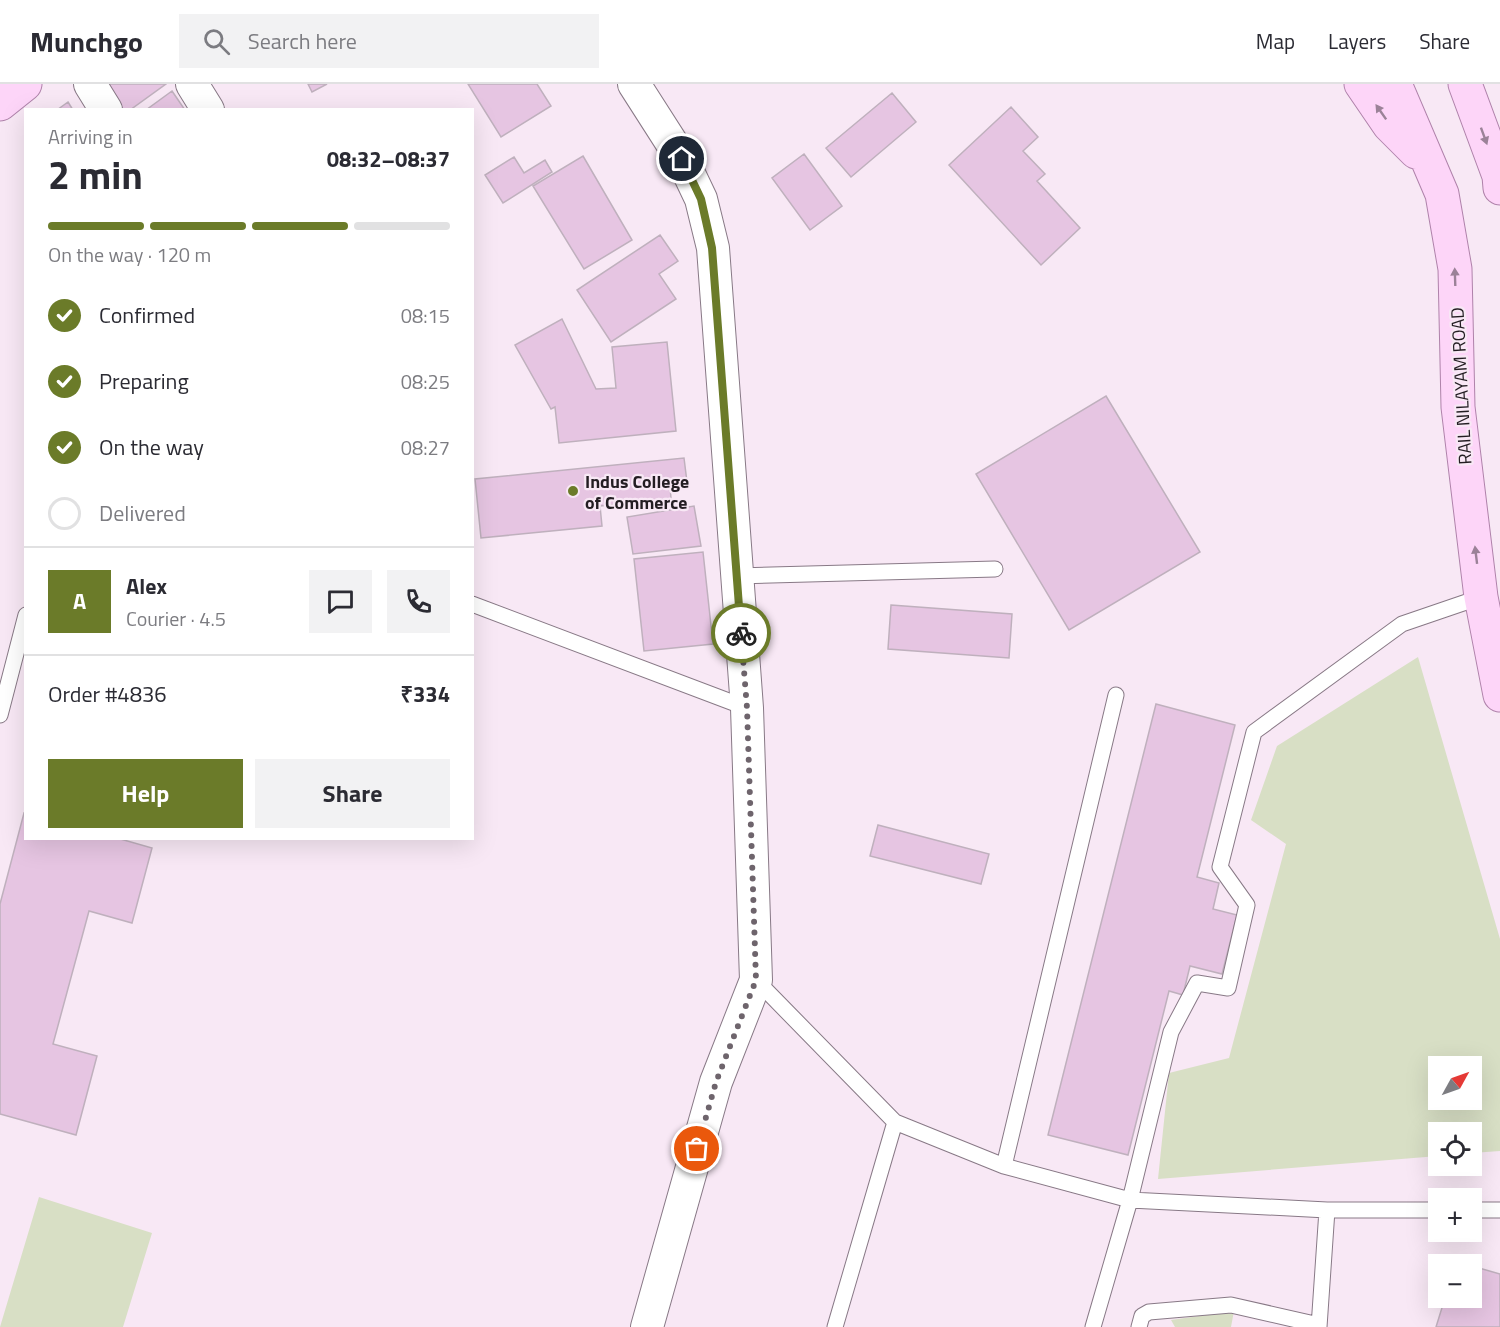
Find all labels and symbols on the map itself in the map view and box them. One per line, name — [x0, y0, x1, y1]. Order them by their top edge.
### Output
one-way arrow — [1375, 105, 1387, 120]
one-way arrow — [1479, 127, 1489, 145]
pin — [656, 133, 707, 184]
one-way arrow — [1451, 267, 1460, 286]
street label: RAIL NILAYAM ROAD — [1443, 307, 1479, 465]
place label: Indus College of Commerce — [585, 468, 689, 516]
marker: Indus College of Commerce — [566, 484, 580, 498]
one-way arrow — [1471, 545, 1481, 564]
courier — [711, 603, 771, 663]
north arrow — [1428, 1056, 1482, 1110]
pin — [671, 1123, 722, 1174]

